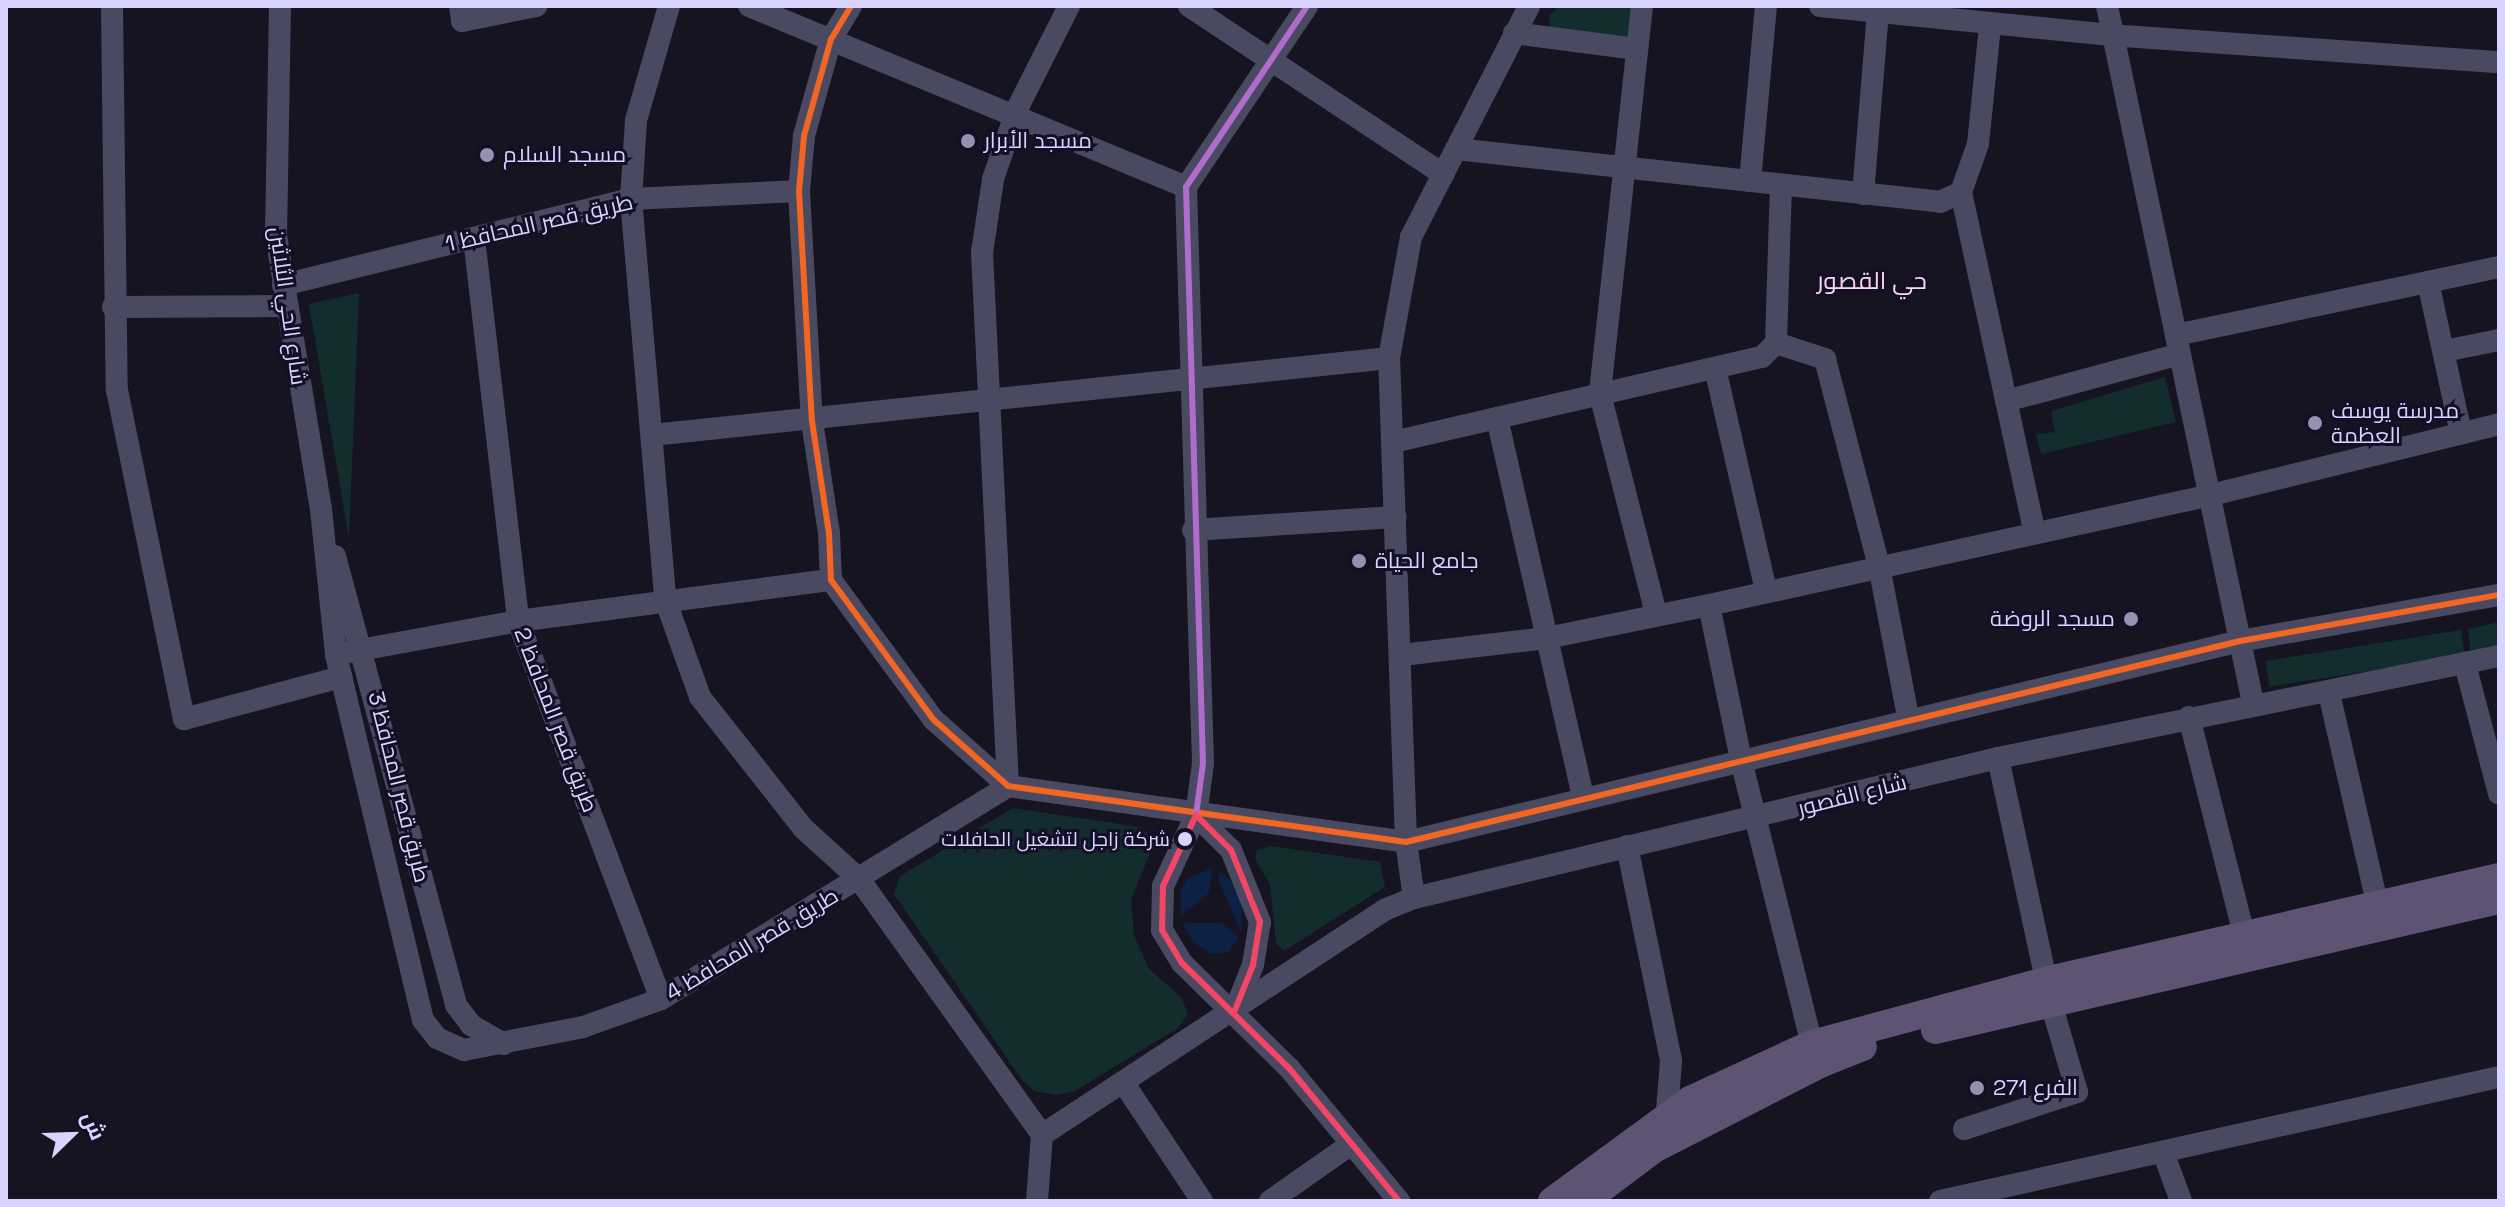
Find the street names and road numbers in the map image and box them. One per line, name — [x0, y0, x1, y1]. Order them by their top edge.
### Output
street label: طريق قصر المحافظ 1 — [443, 189, 635, 257]
street label: شارع الحي الثلاثين — [264, 225, 312, 387]
street label: طريق قصر المحافظ 2 — [509, 624, 603, 816]
street label: طريق قصر المحافظ 3 — [362, 689, 436, 885]
street label: شارع القصور — [1795, 769, 1909, 821]
street label: طريق قصر المحافظ 4 — [661, 882, 843, 1006]

